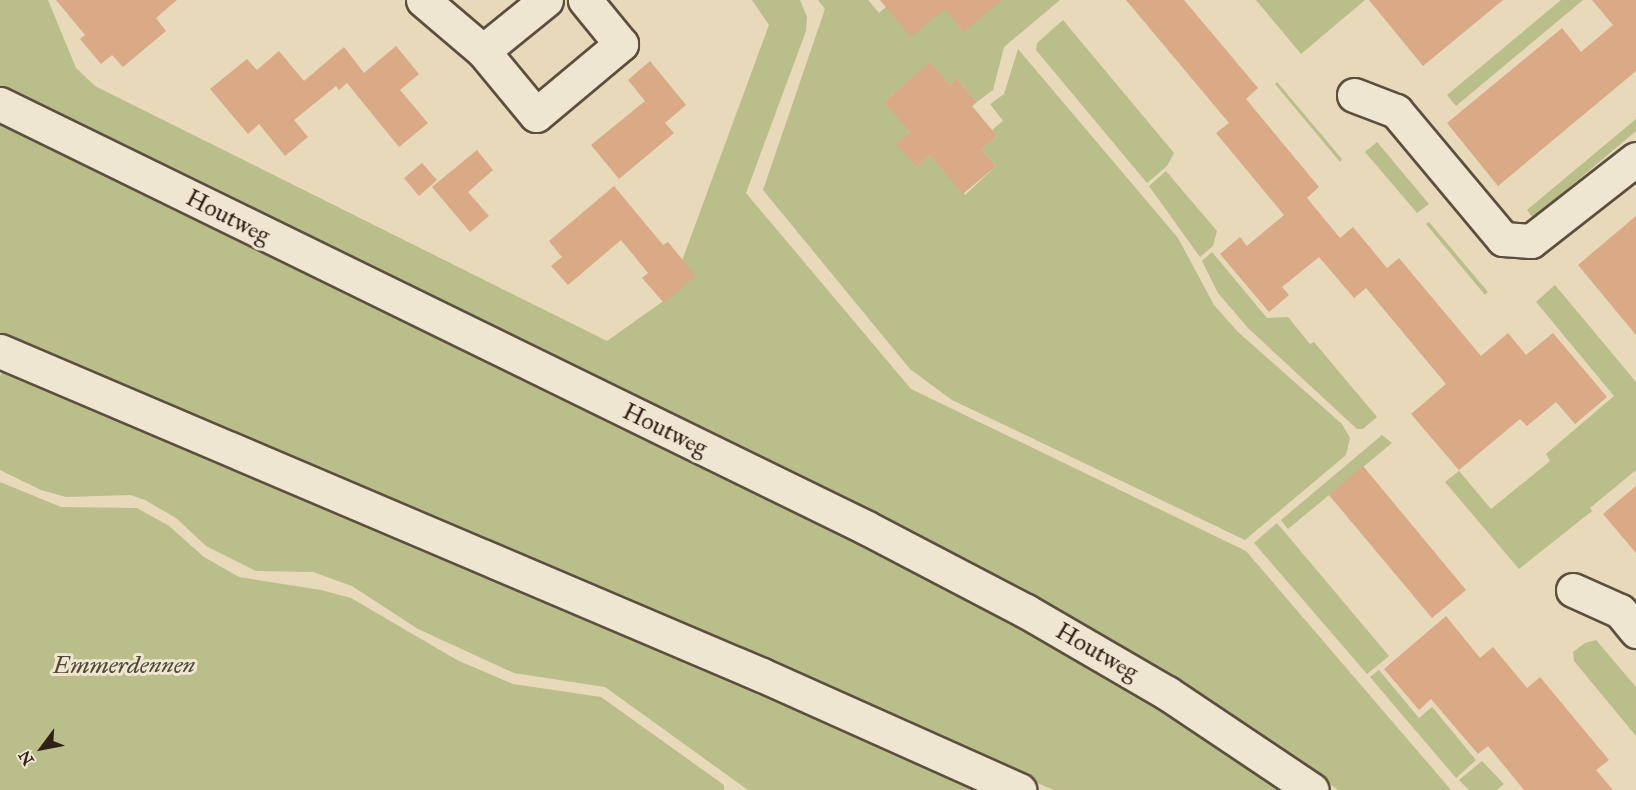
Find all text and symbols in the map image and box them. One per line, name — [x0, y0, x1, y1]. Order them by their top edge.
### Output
street label: Houtweg — [181, 184, 275, 250]
street label: Houtweg — [618, 397, 712, 463]
street label: Houtweg — [1051, 617, 1143, 687]
park label: Emmerdennen — [53, 652, 195, 680]
north arrow — [12, 718, 72, 778]
text: N — [15, 747, 38, 769]

